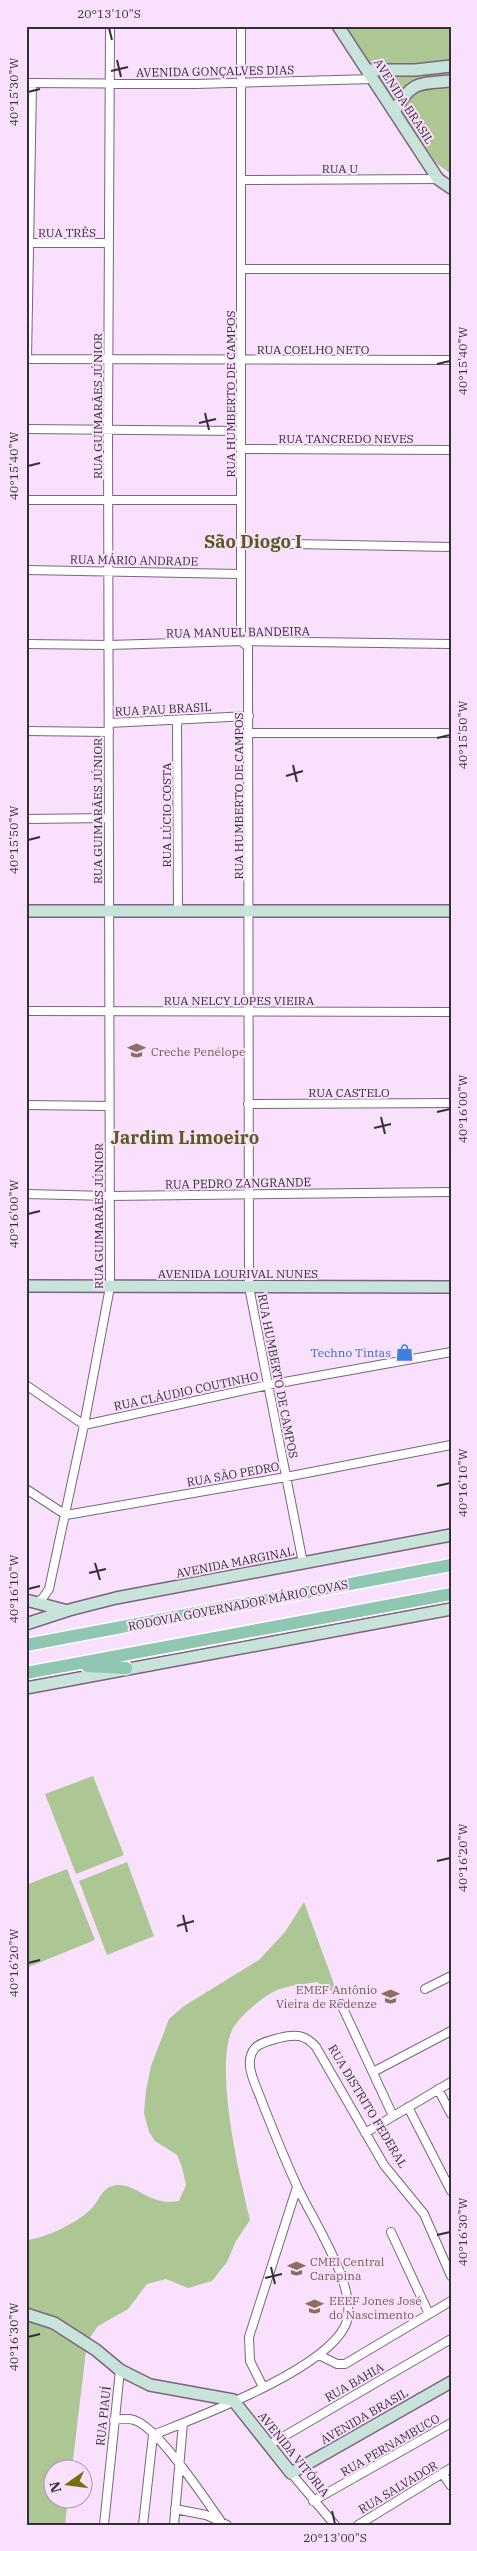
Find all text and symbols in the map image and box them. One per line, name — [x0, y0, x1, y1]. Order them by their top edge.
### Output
text: 20°13'10"S — [77, 6, 141, 21]
street label: AVENIDA BRASIL — [371, 55, 437, 147]
text: 40°15'30"W — [6, 57, 21, 126]
street label: AVENIDA GONÇALVES DIAS — [136, 62, 294, 80]
street label: RUA U — [322, 161, 358, 176]
street label: RUA TRÊS — [38, 225, 96, 240]
street label: RUA HUMBERTO DE CAMPOS — [223, 310, 238, 478]
text: 40°15'40"W — [455, 326, 470, 395]
street label: RUA GUIMARÃES JÚNIOR — [90, 333, 105, 479]
street label: RUA COELHO NETO — [257, 342, 369, 357]
text: 40°15'40"W — [6, 431, 21, 500]
street label: RUA TANCREDO NEVES — [278, 431, 414, 446]
district label: São Diogo I — [204, 530, 302, 553]
street label: RUA MÁRIO ANDRADE — [70, 551, 198, 569]
street label: RUA MANUEL BANDEIRA — [166, 623, 311, 641]
street label: RUA PAU BRASIL — [114, 699, 212, 719]
text: 40°15'50"W — [455, 700, 470, 769]
street label: RUA HUMBERTO DE CAMPOS — [231, 712, 246, 880]
street label: RUA GUIMARÃES JÚNIOR — [90, 738, 105, 884]
street label: RUA LÚCIO COSTA — [159, 762, 174, 867]
text: 40°15'50"W — [6, 805, 21, 874]
street label: RUA NELCY LOPES VIEIRA — [164, 993, 315, 1008]
school or university icon: Creche Penélope — [127, 1041, 147, 1061]
place label: Creche Penélope — [151, 1044, 245, 1059]
text: 40°16'00"W — [455, 1074, 470, 1143]
street label: RUA CASTELO — [308, 1085, 390, 1100]
district label: Jardim Limoeiro — [111, 1126, 259, 1149]
street label: RUA GUIMARÃES JÚNIOR — [91, 1143, 106, 1289]
street label: RUA PEDRO ZANGRANDE — [165, 1174, 311, 1192]
text: 40°16'00"W — [6, 1179, 21, 1248]
street label: AVENIDA LOURIVAL NUNES — [158, 1266, 318, 1281]
street label: RUA HUMBERTO DE CAMPOS — [255, 1293, 301, 1459]
shop icon: Techno Tintas — [395, 1342, 415, 1362]
place label: Techno Tintas — [310, 1345, 391, 1360]
street label: RUA CLÁUDIO COUTINHO — [112, 1368, 260, 1414]
text: 40°16'10"W — [455, 1448, 470, 1517]
street label: RUA SÃO PEDRO — [185, 1458, 281, 1490]
street label: AVENIDA MARGINAL — [175, 1543, 295, 1581]
text: 40°16'10"W — [6, 1554, 21, 1623]
street label: RODOVIA GOVERNADOR MÁRIO COVAS — [127, 1576, 349, 1634]
text: 40°16'20"W — [455, 1823, 470, 1892]
text: 40°16'20"W — [6, 1928, 21, 1997]
place label: EMEF Antônio Vieira de Redenze — [276, 1982, 377, 2011]
school or university icon: EMEF Antônio Vieira de Redenze — [381, 1986, 401, 2006]
street label: RUA DISTRITO FEDERAL — [325, 2042, 411, 2170]
text: 40°16'30"W — [455, 2197, 470, 2266]
place label: CMEI Central Carapina — [310, 2254, 385, 2283]
school or university icon: CMEI Central Carapina — [286, 2258, 306, 2278]
place label: EEEF Jones José do Nascimento — [329, 2293, 422, 2322]
school or university icon: EEEF Jones José do Nascimento — [305, 2297, 325, 2317]
text: 40°16'30"W — [6, 2302, 21, 2371]
street label: RUA BAHIA — [322, 2359, 387, 2405]
street label: RUA PIAUÍ — [92, 2385, 114, 2447]
street label: AVENIDA BRASIL — [317, 2385, 411, 2447]
street label: AVENIDA VITÓRIA — [255, 2409, 333, 2500]
street label: RUA PERNAMBUCO — [338, 2411, 442, 2479]
street label: RUA SALVADOR — [356, 2457, 440, 2517]
north arrow — [42, 2458, 92, 2508]
text: N — [45, 2480, 65, 2495]
text: 20°13'00"S — [303, 2530, 367, 2545]

